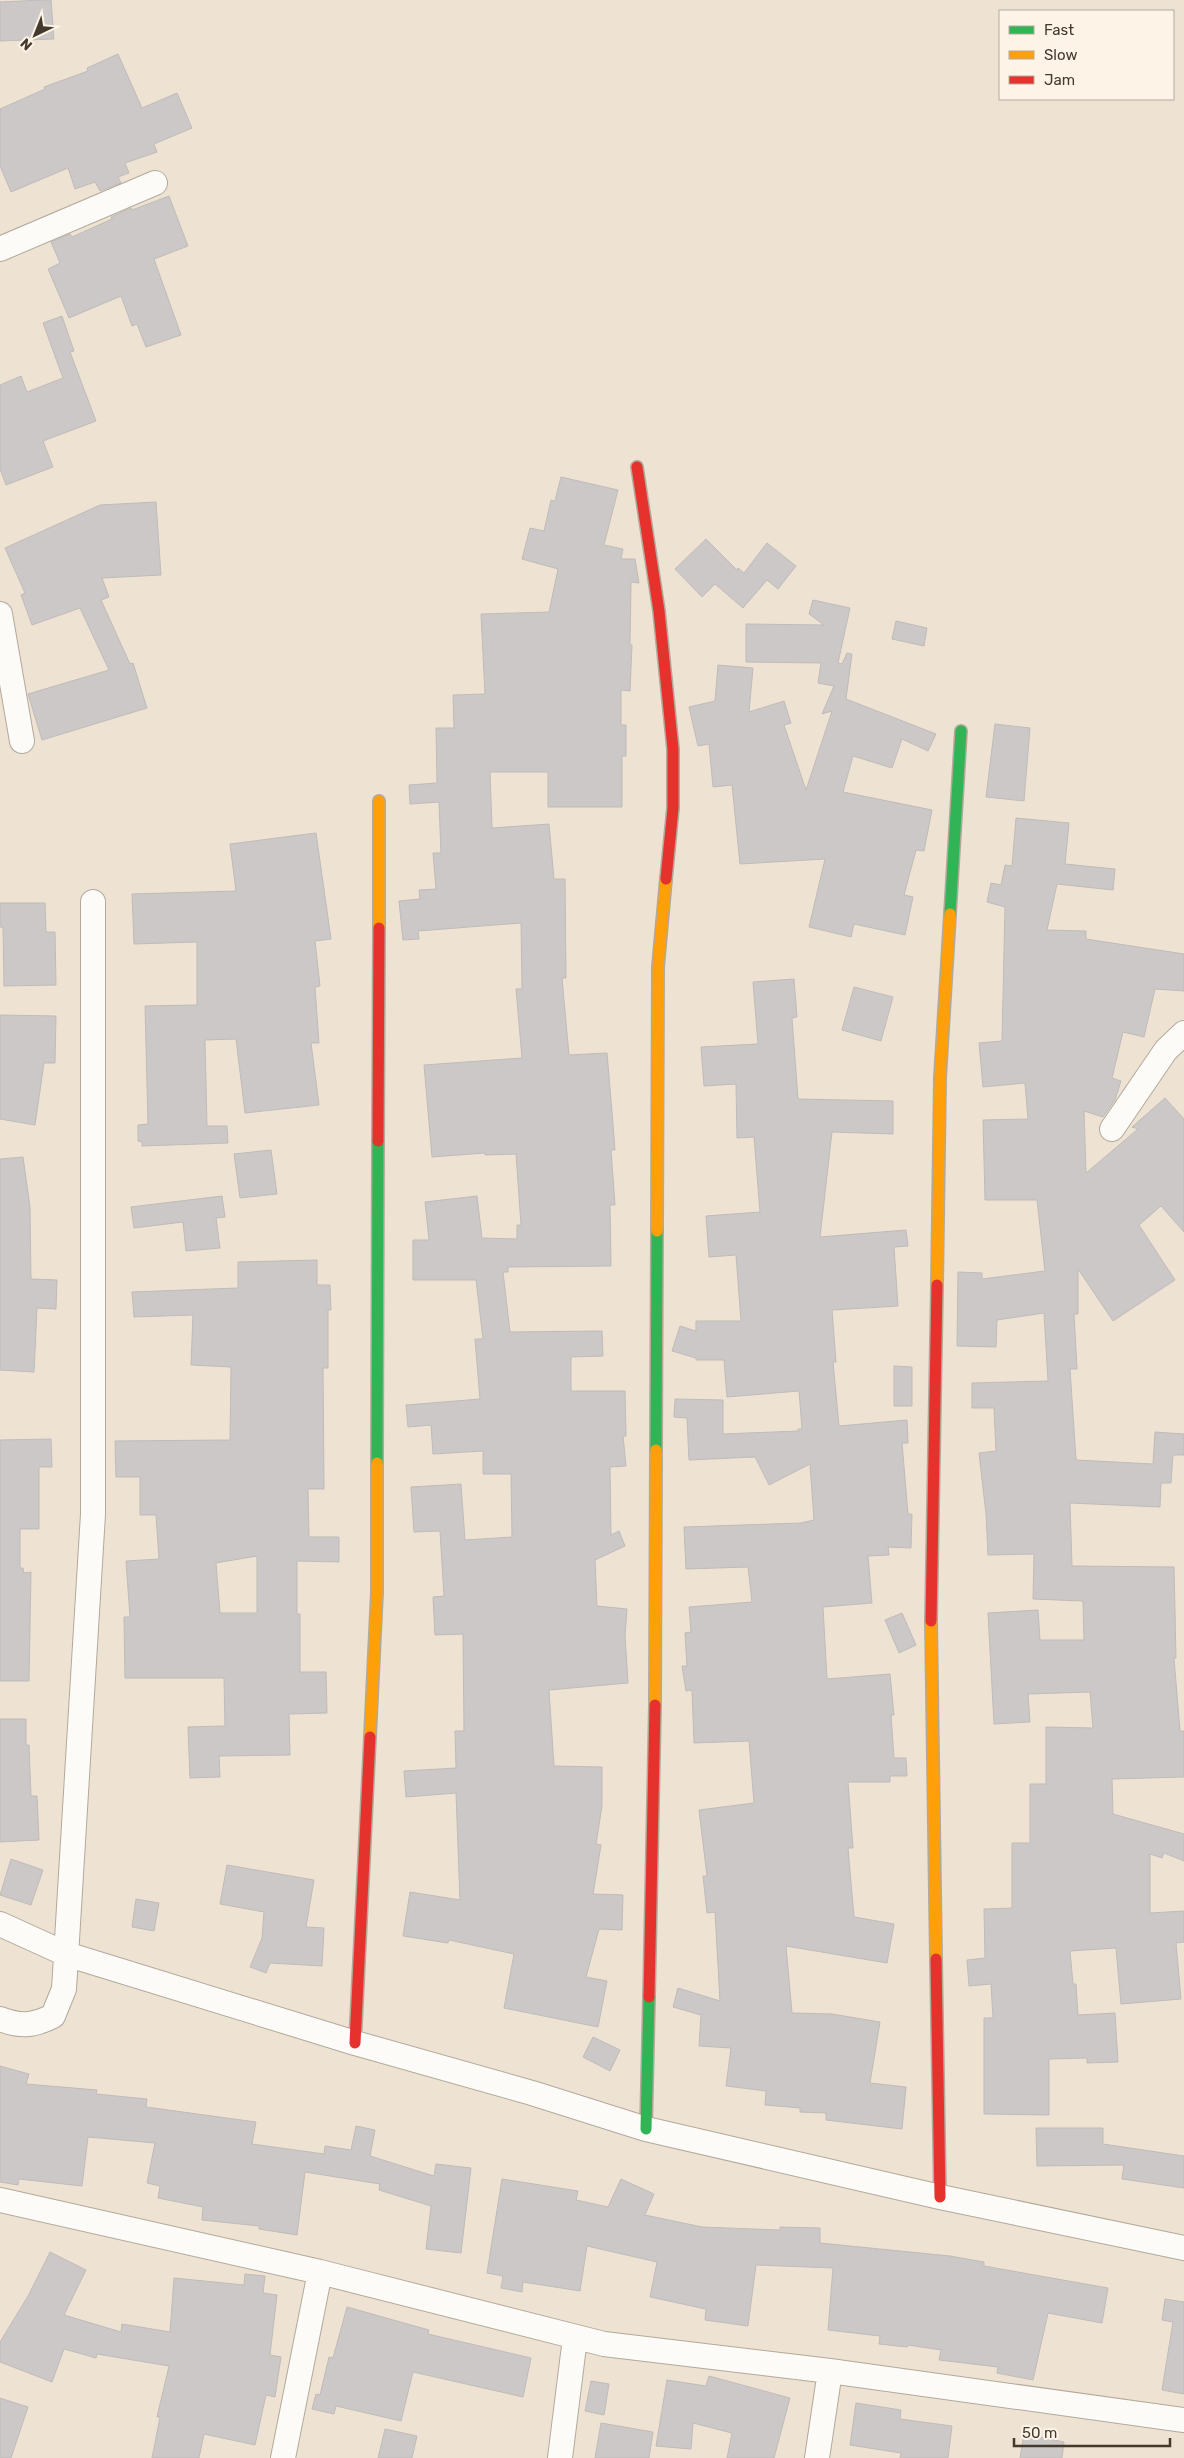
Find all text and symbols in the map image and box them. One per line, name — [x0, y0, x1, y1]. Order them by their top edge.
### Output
north arrow — [10, 10, 60, 60]
legend — [999, 10, 1174, 100]
text: Fast — [1044, 21, 1074, 39]
text: N — [17, 34, 36, 54]
text: Slow — [1044, 46, 1077, 64]
text: Jam — [1044, 71, 1075, 89]
scale bar — [1014, 2416, 1170, 2448]
text: 50 m — [1022, 2424, 1057, 2442]

